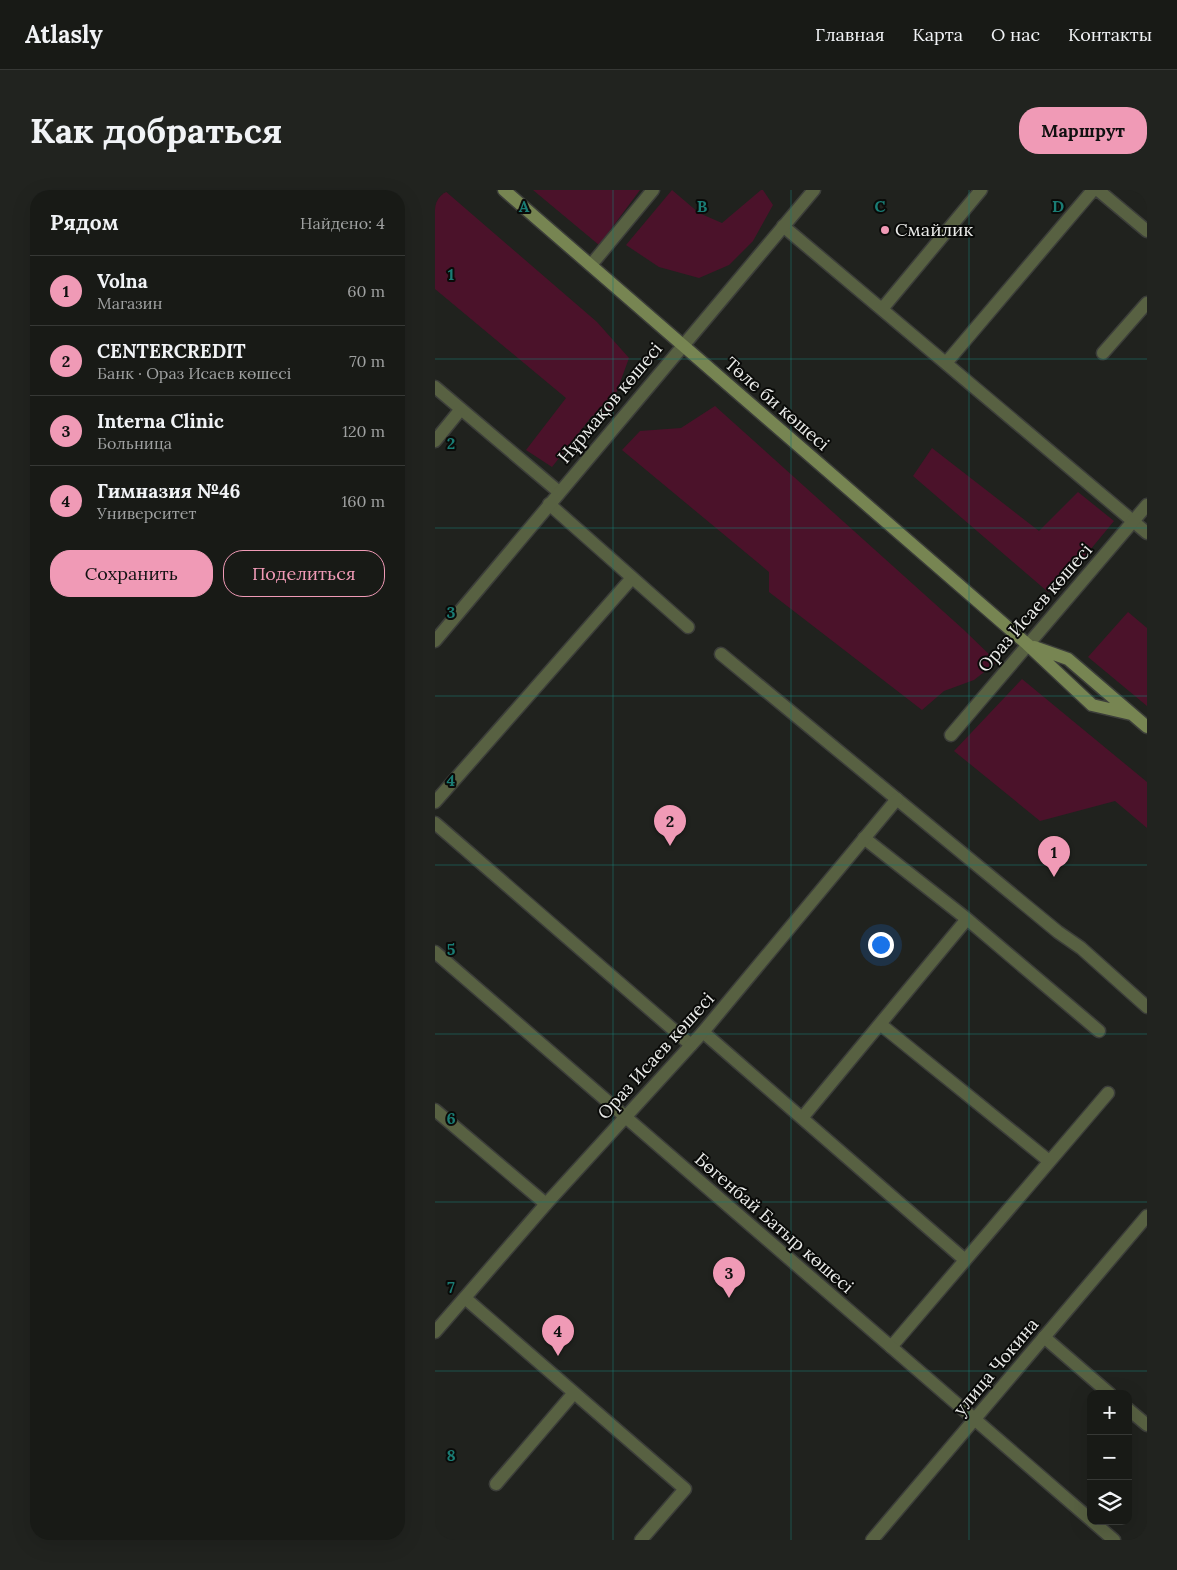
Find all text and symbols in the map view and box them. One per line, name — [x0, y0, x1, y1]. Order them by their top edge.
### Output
text: Atlasly — [25, 19, 103, 50]
text: Главная — [815, 23, 884, 46]
text: Карта — [912, 23, 963, 46]
text: О нас — [991, 23, 1040, 46]
text: Контакты — [1068, 23, 1152, 46]
button: Маршрут — [1019, 107, 1147, 154]
text: Как добраться — [30, 108, 283, 153]
text: A — [519, 196, 530, 216]
text: B — [697, 196, 708, 216]
text: C — [874, 196, 886, 216]
text: D — [1052, 196, 1064, 216]
text: Рядом — [50, 209, 119, 236]
text: Найдено: 4 — [300, 213, 385, 233]
place label: Смайлик — [895, 218, 973, 241]
marker: Смайлик — [879, 224, 891, 236]
text: 1 — [448, 264, 454, 284]
text: Volna — [97, 269, 148, 293]
text: 1 — [63, 281, 69, 301]
text: 60 m — [347, 281, 385, 301]
text: Магазин — [97, 293, 163, 313]
street label: Нұрмақов көшесі — [552, 338, 667, 468]
text: CENTERCREDIT — [97, 339, 246, 363]
text: 2 — [62, 351, 70, 371]
text: 70 m — [349, 351, 385, 371]
street label: Төле би көшесі — [720, 352, 834, 455]
text: Банк · Ораз Исаев көшесі — [97, 363, 291, 383]
text: Interna Clinic — [97, 409, 224, 433]
text: 3 — [62, 421, 70, 441]
text: 120 m — [342, 421, 385, 441]
text: Больница — [97, 433, 172, 453]
text: 2 — [447, 433, 455, 453]
text: Гимназия №46 — [97, 479, 241, 503]
text: 4 — [62, 491, 70, 511]
text: 160 m — [341, 491, 385, 511]
text: Университет — [97, 503, 196, 523]
street label: Ораз Исаев көшесі — [972, 539, 1097, 677]
button: Сохранить — [50, 550, 213, 597]
button: Поделиться — [223, 550, 385, 597]
text: 3 — [447, 602, 456, 622]
text: 4 — [447, 770, 456, 790]
pin: 2 — [654, 805, 686, 846]
pin: 1 — [1038, 836, 1070, 877]
your location — [868, 932, 894, 958]
text: 5 — [447, 939, 456, 959]
street label: Ораз Исаев көшесі — [592, 987, 719, 1124]
text: 6 — [446, 1108, 456, 1128]
street label: Бөгенбай Батыр көшесі — [690, 1147, 859, 1298]
pin: 3 — [713, 1257, 745, 1298]
text: 7 — [447, 1277, 455, 1297]
street label: улица Чокина — [948, 1313, 1043, 1420]
pin: 4 — [542, 1315, 574, 1356]
map controls — [1087, 1390, 1132, 1525]
button: + — [1087, 1390, 1132, 1435]
button: − — [1087, 1435, 1132, 1480]
text: 8 — [446, 1445, 456, 1465]
button: layers — [1087, 1480, 1132, 1525]

